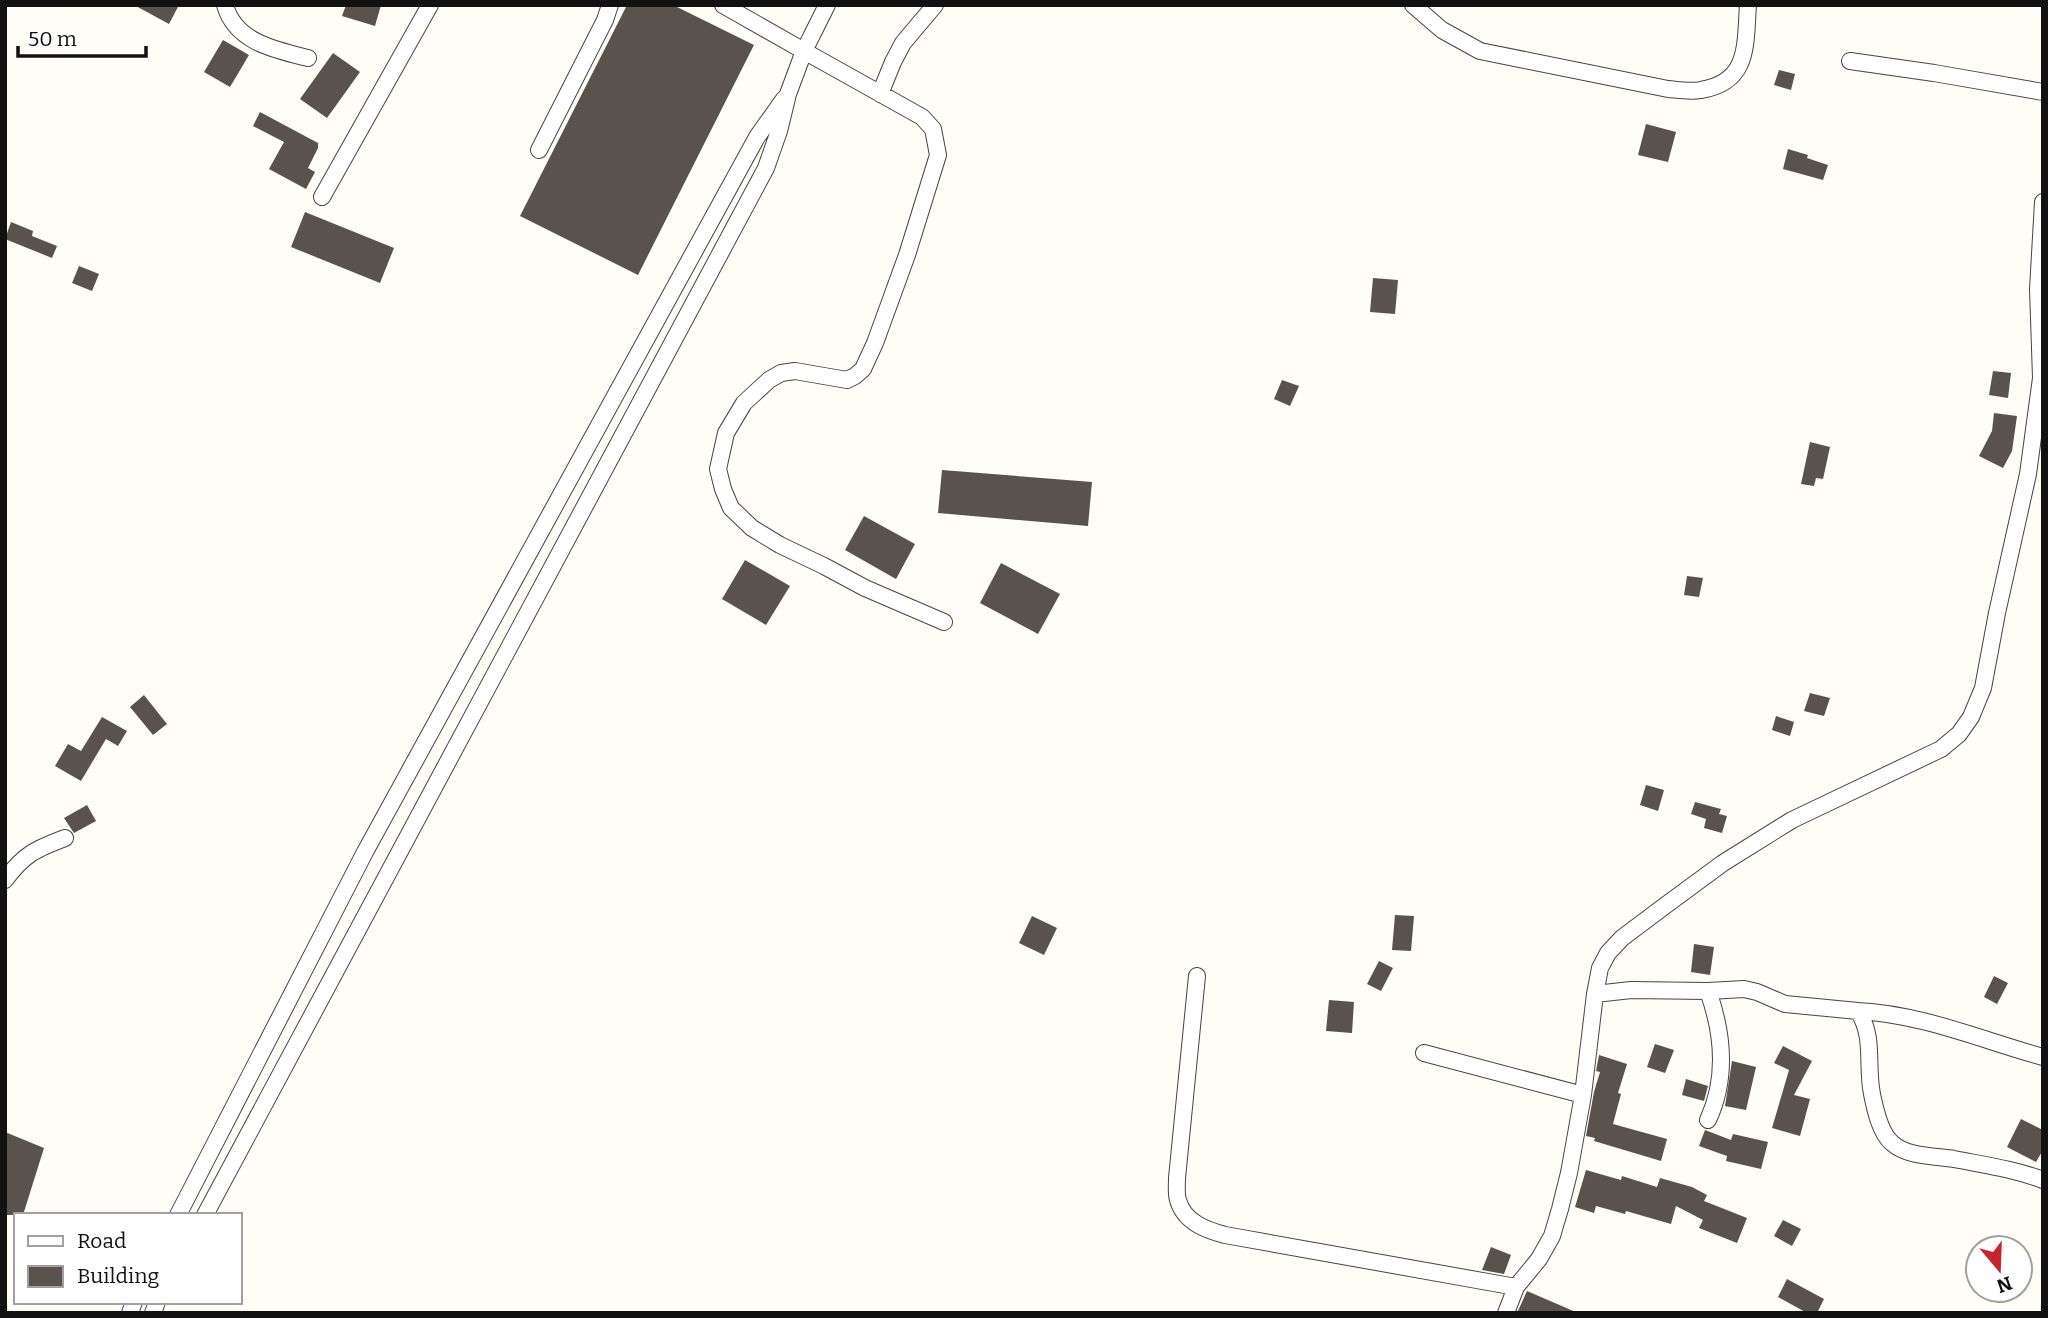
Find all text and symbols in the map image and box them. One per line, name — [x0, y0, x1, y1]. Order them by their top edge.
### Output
scale bar — [18, 14, 145, 58]
text: 50 m — [28, 26, 77, 52]
legend — [14, 1213, 242, 1304]
text: Road — [77, 1228, 126, 1254]
north arrow — [1964, 1234, 2034, 1304]
text: Building — [77, 1263, 160, 1289]
text: N — [1993, 1271, 2015, 1298]

